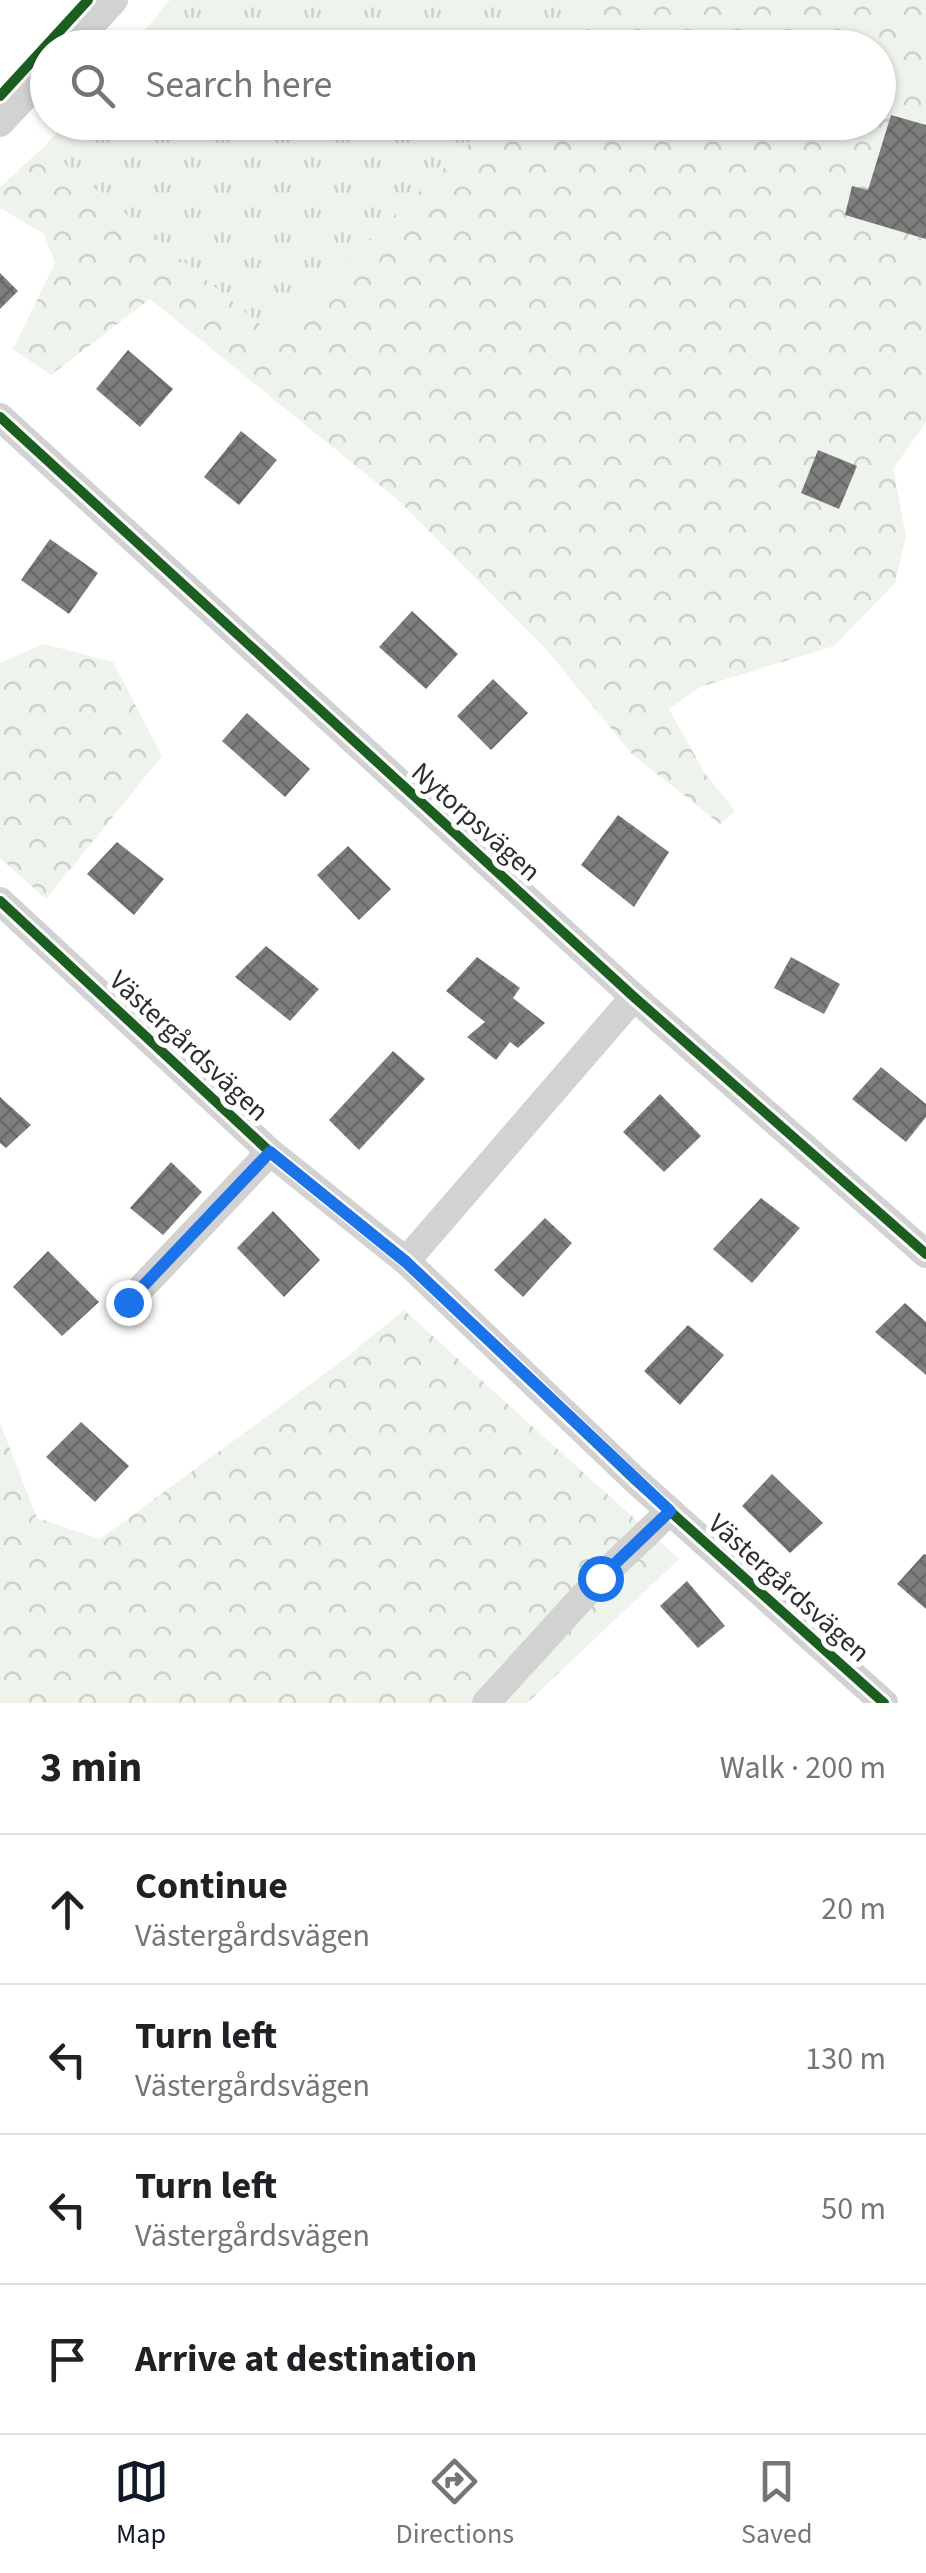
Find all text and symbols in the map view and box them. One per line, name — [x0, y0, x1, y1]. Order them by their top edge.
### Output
search box — [30, 30, 896, 140]
icon: search — [65, 58, 120, 113]
text: Search here — [145, 58, 332, 112]
street label: Nytorpsvägen — [402, 753, 550, 891]
street label: Västergårdsvägen — [100, 961, 278, 1131]
route end — [106, 1280, 152, 1326]
street label: Västergårdsvägen — [699, 1504, 879, 1672]
route start — [578, 1556, 624, 1602]
text: 3 min — [40, 1738, 142, 1798]
text: Walk · 200 m — [720, 1745, 886, 1791]
text: Continue — [135, 1859, 288, 1913]
icon: ahead — [40, 1882, 95, 1937]
text: 20 m — [821, 1886, 886, 1932]
text: Västergårdsvägen — [135, 1913, 370, 1959]
text: Turn left — [135, 2009, 277, 2063]
icon: left — [40, 2032, 95, 2087]
text: 130 m — [805, 2036, 886, 2082]
text: Västergårdsvägen — [135, 2063, 370, 2109]
text: Turn left — [135, 2159, 277, 2213]
icon: left — [40, 2182, 95, 2237]
text: 50 m — [821, 2186, 886, 2232]
text: Västergårdsvägen — [135, 2213, 370, 2259]
icon: arrive — [40, 2332, 95, 2387]
text: Arrive at destination — [135, 2332, 477, 2386]
tab: Map — [114, 2454, 169, 2554]
tab: Directions — [396, 2454, 514, 2554]
tab: Saved — [741, 2454, 812, 2554]

